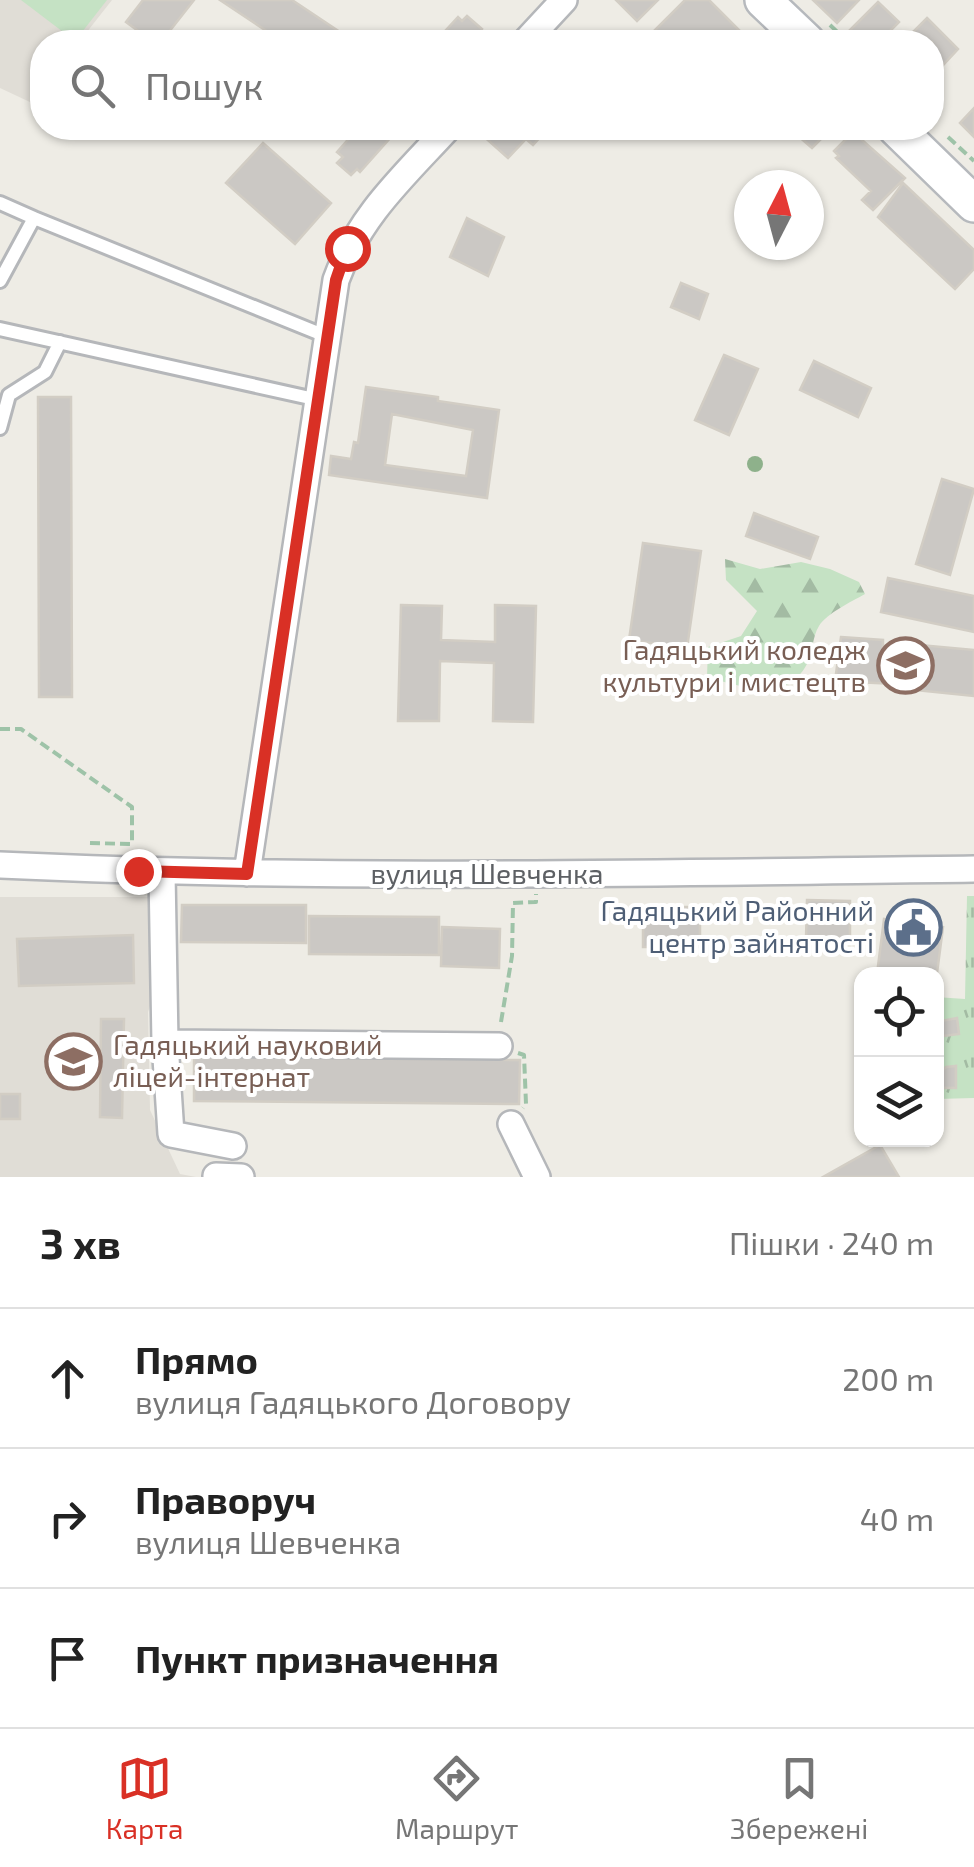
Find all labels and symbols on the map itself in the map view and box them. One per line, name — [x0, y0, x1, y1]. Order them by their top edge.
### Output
north arrow — [734, 170, 824, 260]
route start — [325, 226, 371, 272]
place label: Гадяцький коледж культури і мистецтв — [602, 632, 866, 698]
school or university icon: Гадяцький коледж культури і мистецтв — [875, 636, 935, 696]
route end — [116, 849, 162, 895]
street label: вулиця Шевченка — [371, 856, 603, 890]
place label: Гадяцький Районний центр зайнятості — [601, 893, 874, 959]
public building icon: Гадяцький Районний центр зайнятості — [883, 897, 943, 957]
place label: Гадяцький науковий ліцей-інтернат — [113, 1027, 383, 1093]
school or university icon: Гадяцький науковий ліцей-інтернат — [44, 1031, 104, 1091]

